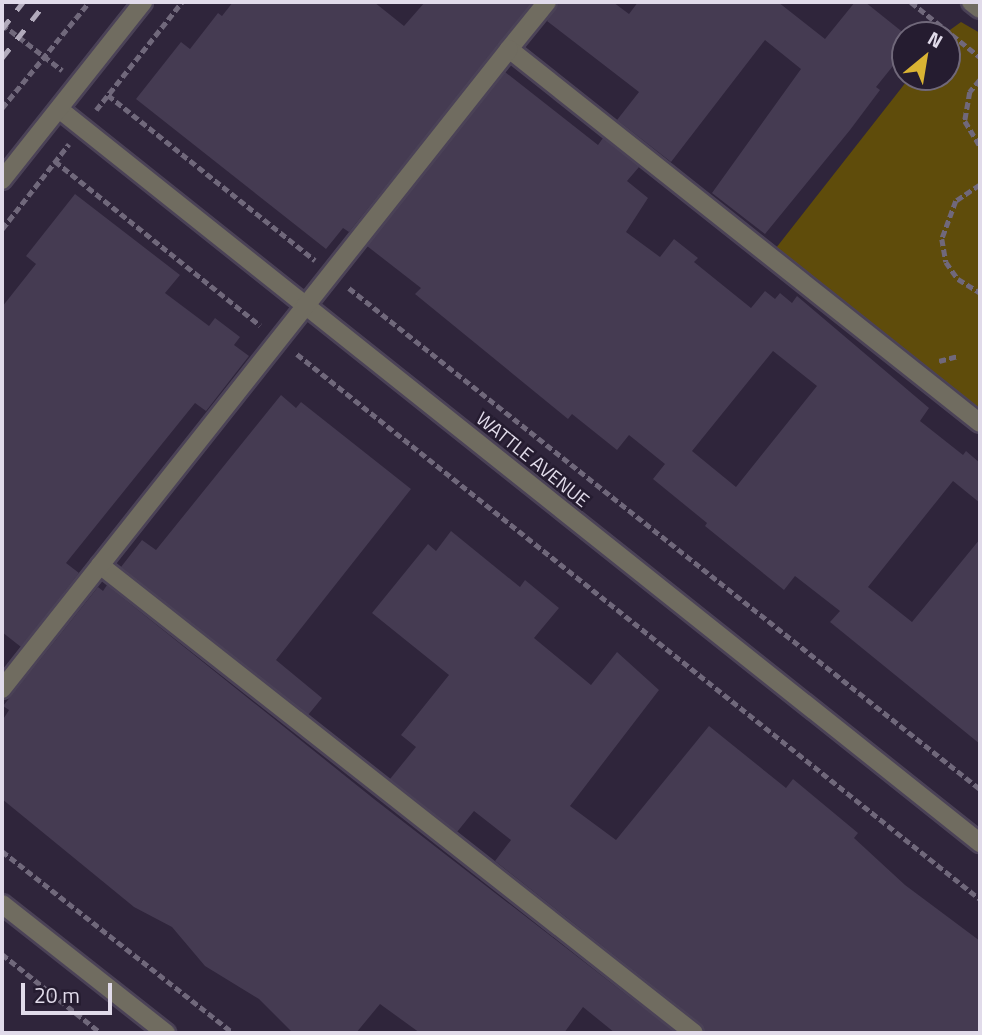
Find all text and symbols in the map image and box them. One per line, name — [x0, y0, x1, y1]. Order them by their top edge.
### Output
north arrow — [891, 21, 961, 91]
text: N — [923, 23, 949, 55]
street label: WATTLE AVENUE — [472, 407, 594, 511]
scale bar — [24, 968, 116, 1012]
text: 20 m — [34, 979, 80, 1011]

